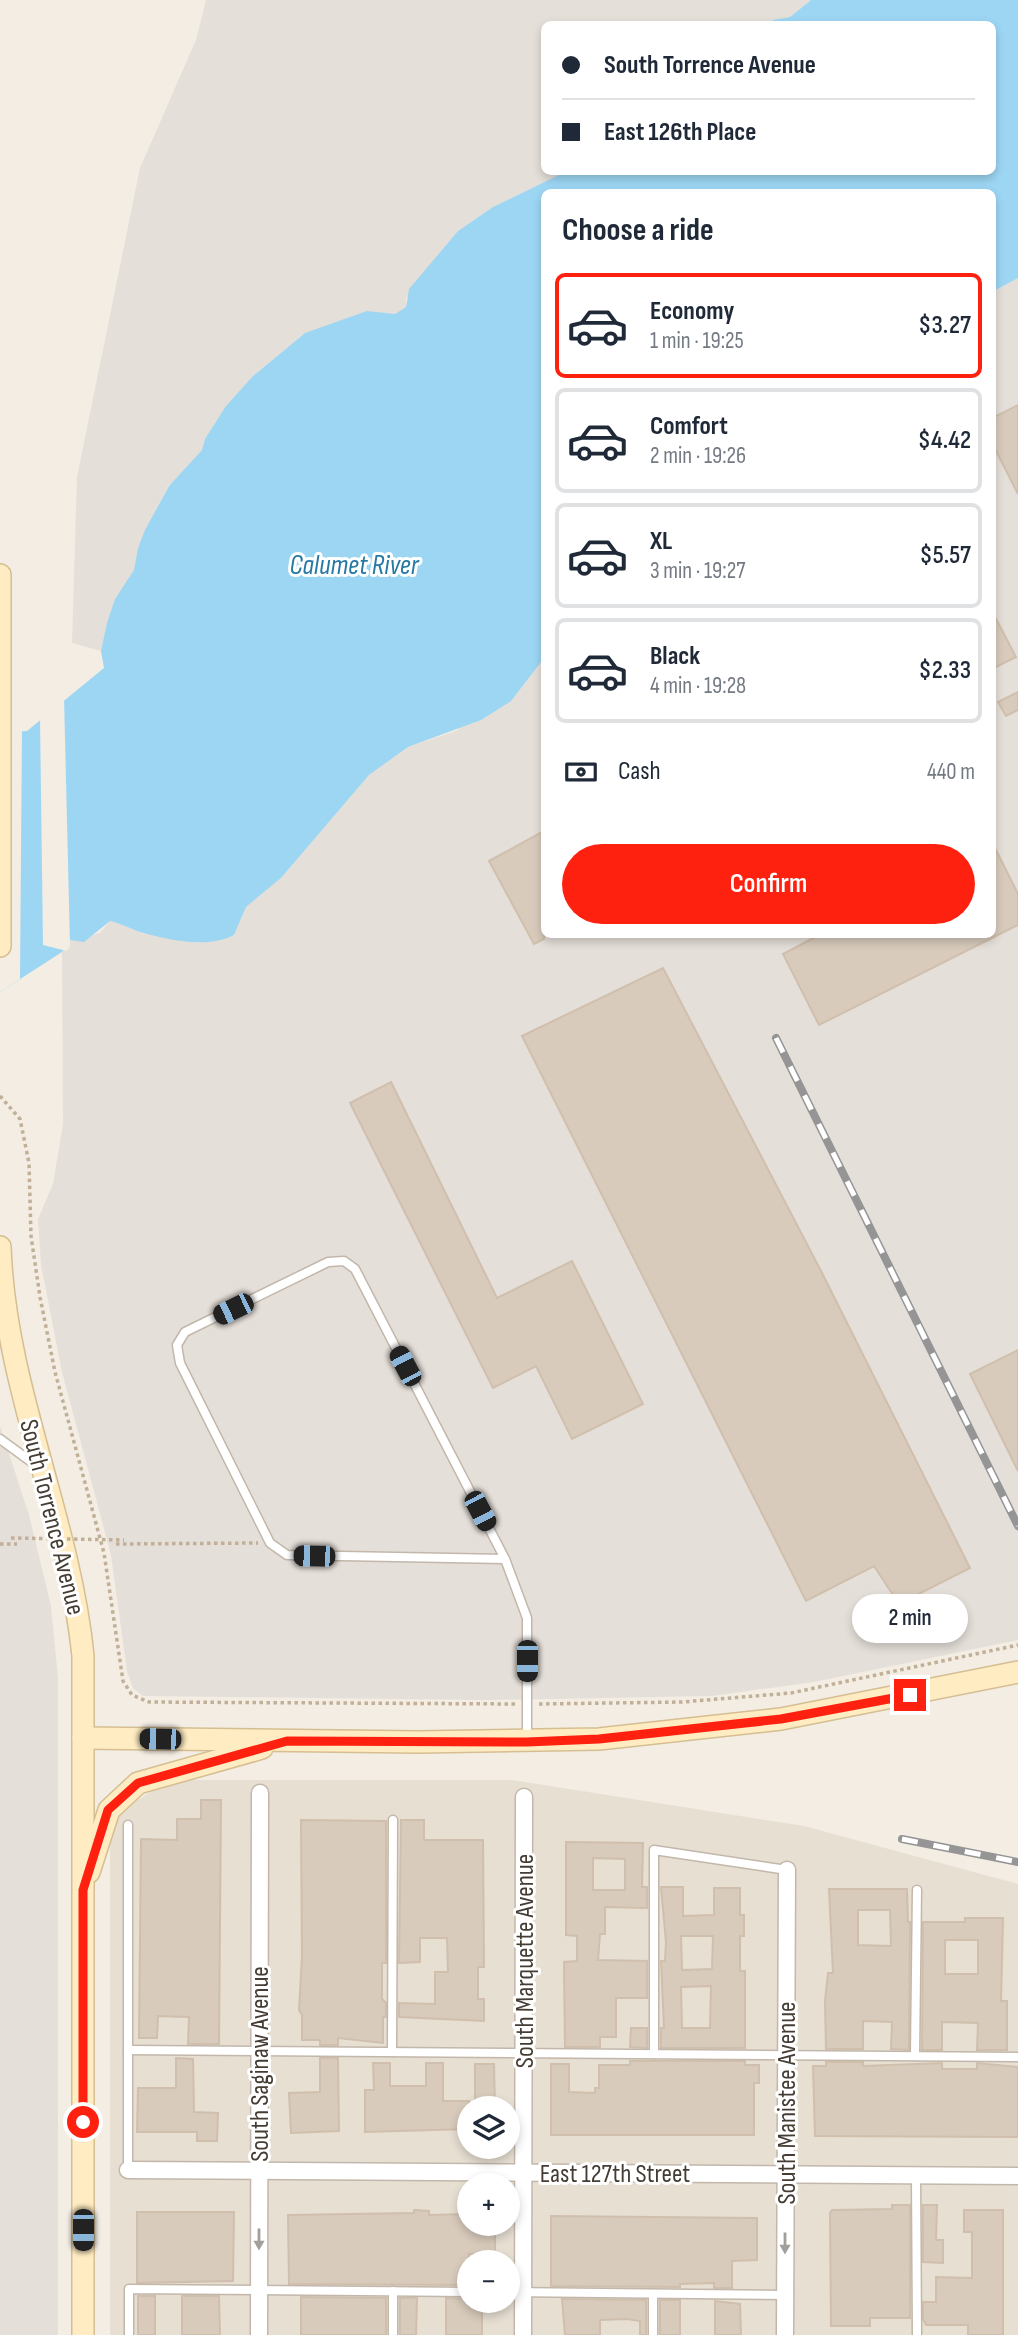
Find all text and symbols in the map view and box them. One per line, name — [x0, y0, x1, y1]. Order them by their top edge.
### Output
text: South Torrence Avenue — [604, 50, 816, 81]
text: East 126th Place — [604, 117, 756, 148]
text: Choose a ride — [562, 211, 714, 250]
icon: car — [566, 294, 629, 357]
text: Economy — [650, 296, 734, 327]
text: $3.27 — [918, 310, 971, 341]
text: 1 min · 19:25 — [650, 327, 744, 355]
icon: car — [566, 409, 629, 472]
text: Comfort — [650, 411, 728, 442]
text: $4.42 — [918, 425, 971, 456]
text: 2 min · 19:26 — [650, 442, 746, 470]
icon: car — [566, 524, 629, 587]
text: XL — [650, 526, 672, 557]
text: $5.57 — [920, 540, 971, 571]
water label: Calumet River — [289, 549, 420, 582]
text: 3 min · 19:27 — [650, 557, 745, 585]
icon: car — [566, 639, 629, 702]
text: Black — [650, 641, 700, 672]
text: $2.33 — [919, 655, 971, 686]
text: 4 min · 19:28 — [650, 672, 746, 700]
icon: cash — [562, 753, 600, 791]
text: Cash — [618, 756, 661, 787]
text: 440 m — [927, 758, 975, 786]
button: Confirm — [562, 844, 975, 924]
car — [210, 1290, 257, 1328]
car — [386, 1343, 425, 1389]
street label: South Torrence Avenue — [12, 1417, 91, 1618]
car — [461, 1488, 500, 1534]
car — [293, 1545, 336, 1567]
callout: 2 min — [852, 1594, 968, 1642]
text: 2 min — [888, 1604, 932, 1632]
car — [517, 1640, 538, 1682]
route end — [894, 1679, 926, 1711]
car — [139, 1728, 182, 1750]
street label: South Marquette Avenue — [510, 1854, 541, 2068]
street label: South Saginaw Avenue — [245, 1966, 276, 2162]
street label: South Manistee Avenue — [772, 2001, 803, 2205]
map controls — [457, 2096, 520, 2313]
button: layers — [457, 2096, 520, 2159]
route start — [67, 2106, 99, 2138]
street label: East 127th Street — [540, 2159, 690, 2190]
button: + — [457, 2173, 520, 2236]
car — [73, 2209, 94, 2251]
one-way arrow — [253, 2228, 265, 2250]
one-way arrow — [779, 2232, 791, 2254]
button: − — [457, 2250, 520, 2313]

